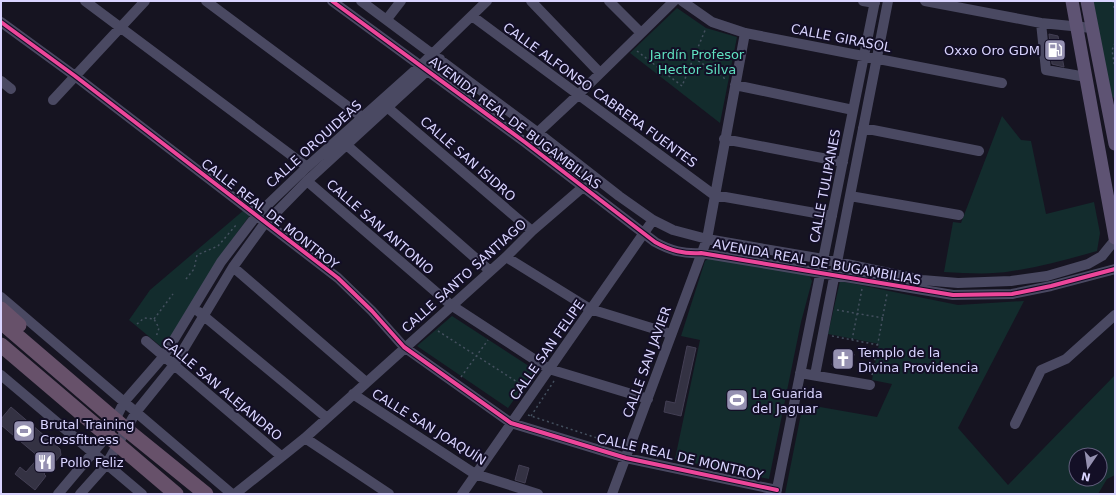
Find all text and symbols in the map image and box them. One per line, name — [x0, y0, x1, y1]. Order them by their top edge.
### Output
street label: CALLE ALFONSO CABRERA FUENTES — [500, 20, 700, 170]
street label: CALLE GIRASOL — [790, 21, 893, 55]
fuel station icon: Oxxo Oro GDM — [1042, 37, 1068, 63]
place label: Oxxo Oro GDM — [944, 43, 1040, 58]
park label: Jardín Profesor Hector Silva — [649, 47, 745, 77]
street label: AVENIDA REAL DE BUGAMBILIAS — [426, 54, 604, 192]
street label: CALLE ORQUIDEAS — [263, 97, 365, 191]
street label: CALLE SAN ISIDRO — [417, 114, 519, 204]
street label: CALLE TULIPANES — [807, 128, 843, 244]
street label: CALLE REAL DE MONTROY — [198, 156, 342, 272]
street label: CALLE SAN ANTONIO — [324, 177, 436, 277]
street label: CALLE SANTO SANTIAGO — [399, 216, 529, 336]
street label: AVENIDA REAL DE BUGAMBILIAS — [712, 236, 922, 288]
street label: CALLE SAN FELIPE — [507, 297, 587, 403]
street label: CALLE SAN JAVIER — [620, 304, 674, 420]
street label: CALLE SAN ALEJANDRO — [159, 334, 285, 444]
place label: Templo de la Divina Providencia — [857, 345, 978, 375]
church icon: Templo de la Divina Providencia — [830, 346, 856, 372]
street label: CALLE SAN JOAQUÍN — [369, 386, 489, 468]
place label: La Guarida del Jaguar — [752, 386, 823, 416]
sports icon: La Guarida del Jaguar — [724, 387, 750, 413]
place label: Brutal Training Crossfitness — [40, 417, 135, 447]
sports icon: Brutal Training Crossfitness — [11, 418, 37, 444]
street label: CALLE REAL DE MONTROY — [595, 431, 765, 483]
north arrow — [1068, 447, 1108, 487]
restaurant icon: Pollo Feliz — [32, 449, 58, 475]
place label: Pollo Feliz — [60, 455, 124, 470]
text: N — [1080, 469, 1092, 484]

